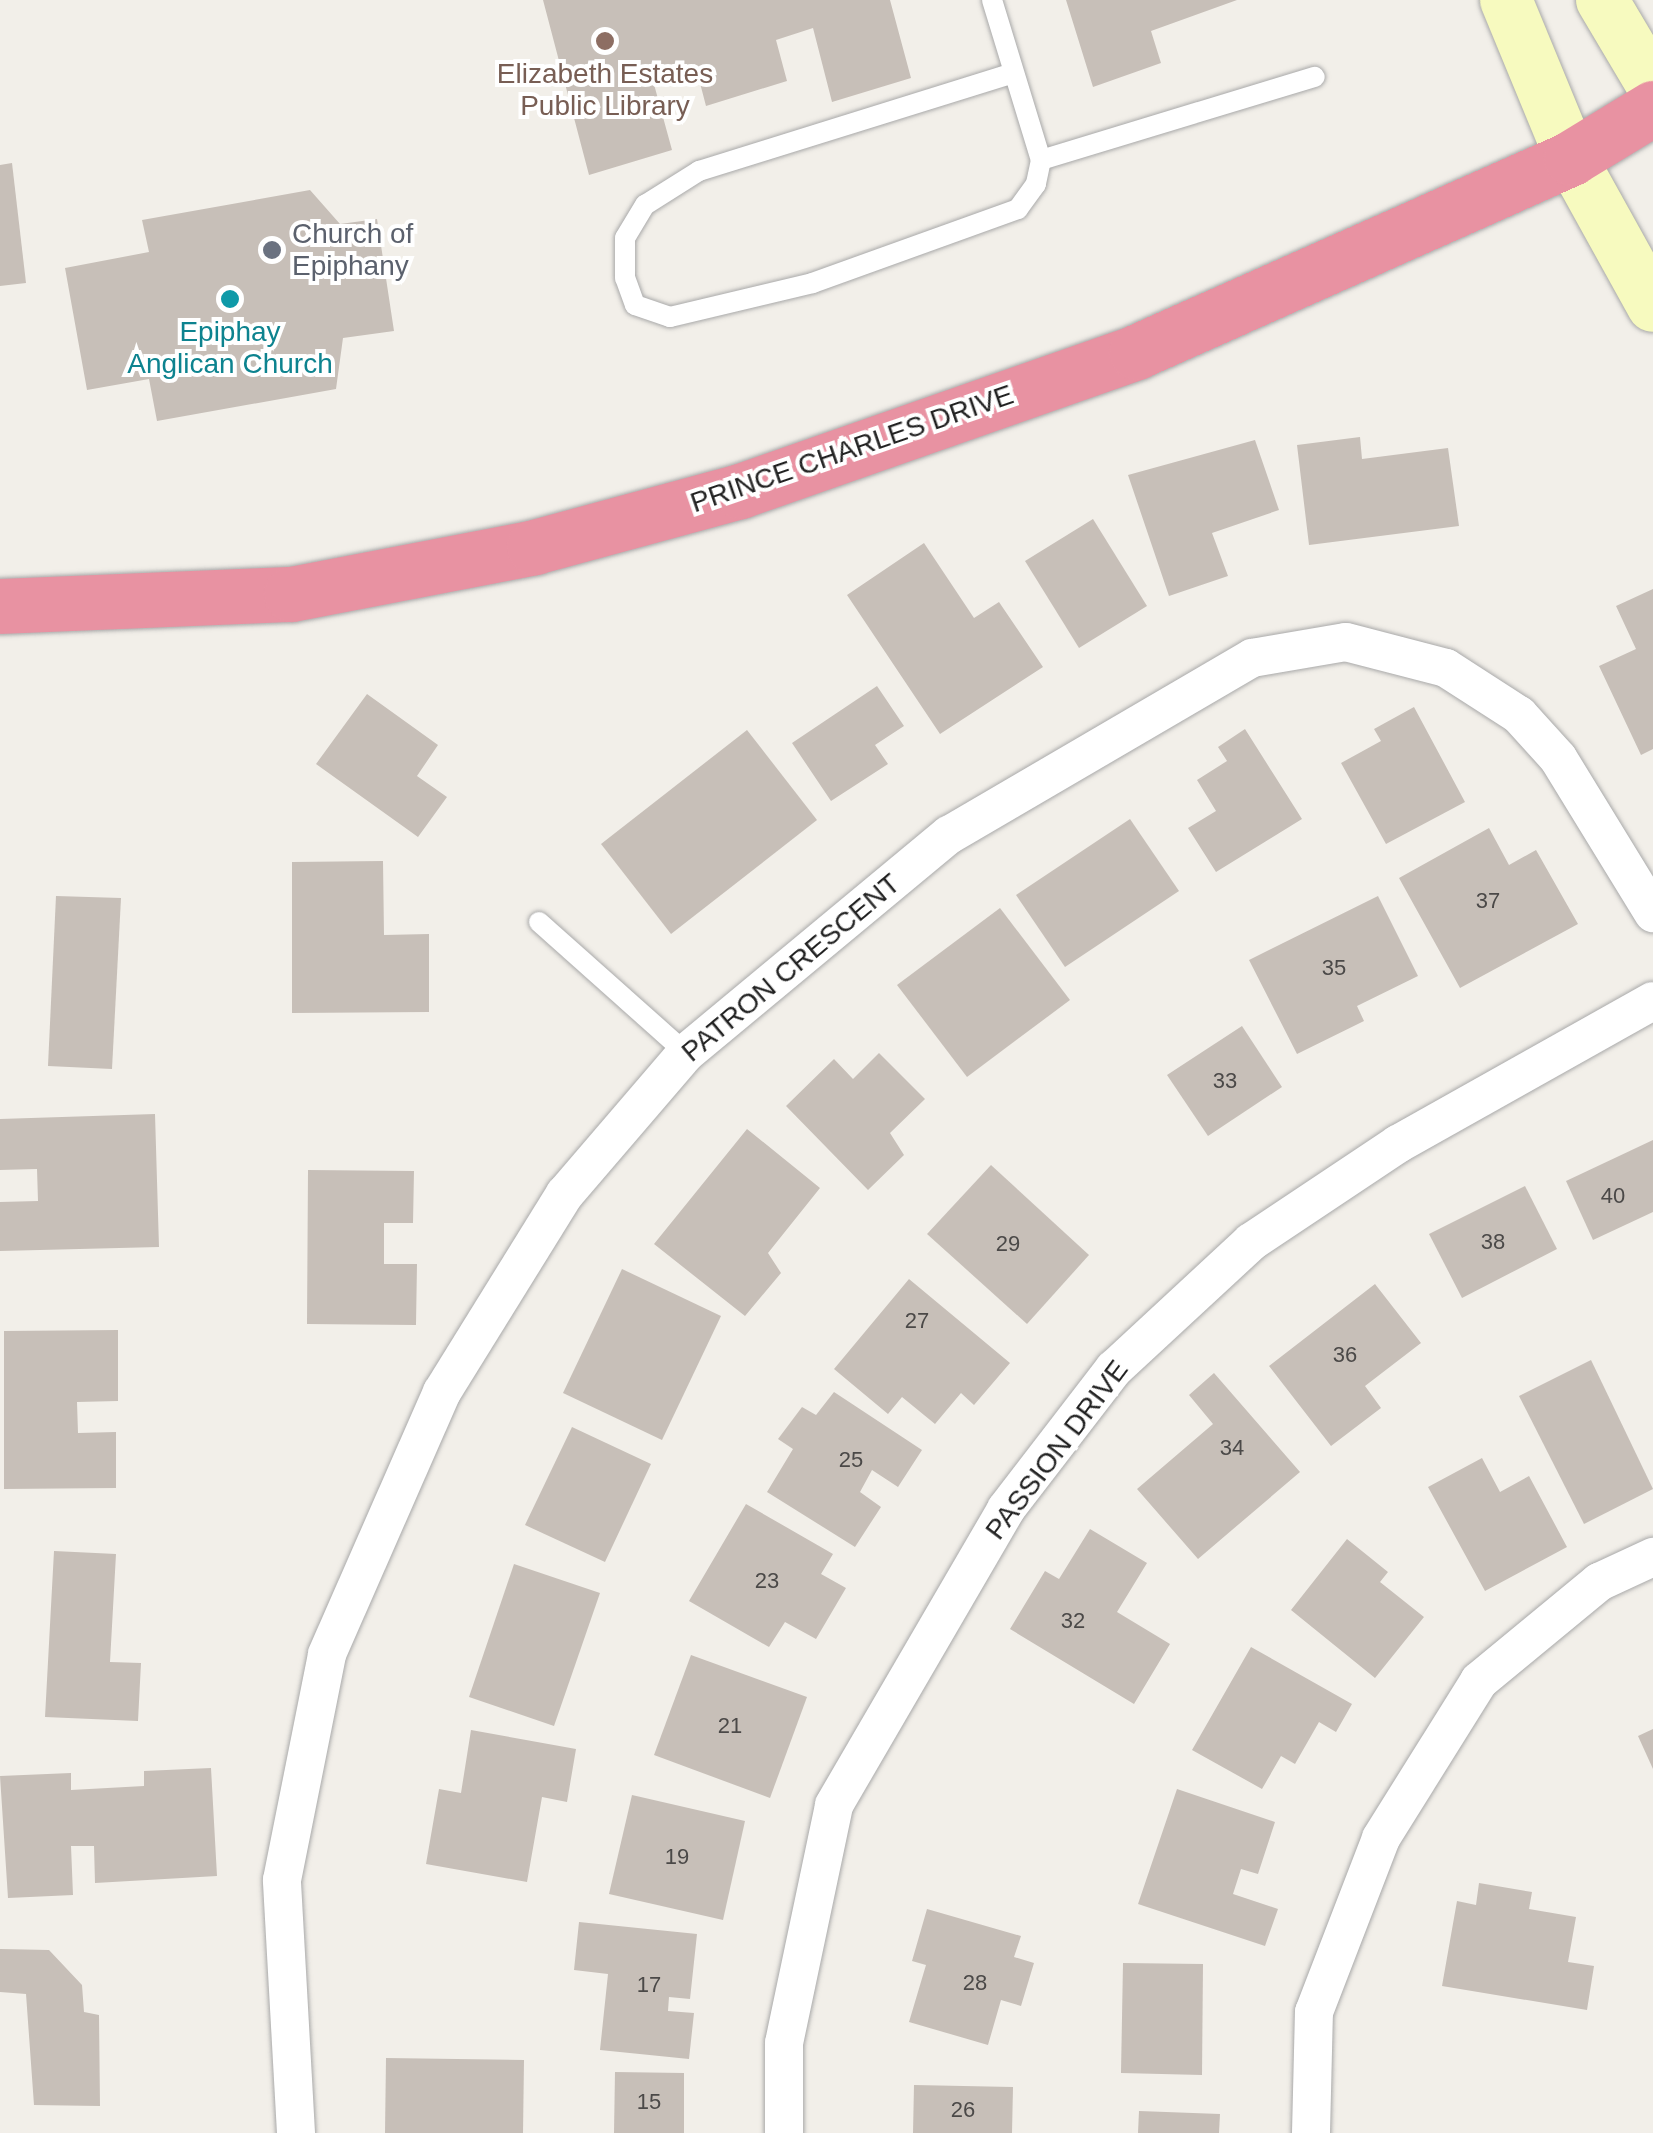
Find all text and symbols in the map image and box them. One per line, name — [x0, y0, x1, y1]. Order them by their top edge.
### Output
marker: Elizabeth Estates Public Library — [594, 30, 616, 52]
place label: Elizabeth Estates Public Library — [497, 57, 713, 123]
place label: Church of Epiphany — [292, 217, 413, 283]
marker: Church of Epiphany — [261, 239, 283, 261]
marker: Epiphay Anglican Church — [219, 288, 241, 310]
place label: Epiphay Anglican Church — [127, 315, 333, 381]
street label: PRINCE CHARLES DRIVE — [686, 378, 1018, 520]
street label: PATRON CRESCENT — [675, 867, 907, 1069]
house number: 37 — [1476, 888, 1500, 914]
house number: 35 — [1322, 955, 1346, 981]
house number: 33 — [1213, 1068, 1237, 1094]
house number: 40 — [1601, 1183, 1625, 1209]
house number: 38 — [1481, 1229, 1505, 1255]
house number: 29 — [996, 1231, 1020, 1257]
house number: 27 — [905, 1308, 929, 1334]
house number: 36 — [1333, 1342, 1357, 1368]
street label: PASSION DRIVE — [979, 1354, 1135, 1546]
house number: 34 — [1220, 1435, 1244, 1461]
house number: 25 — [839, 1447, 863, 1473]
house number: 23 — [755, 1568, 779, 1594]
house number: 32 — [1061, 1608, 1085, 1634]
house number: 21 — [718, 1713, 742, 1739]
house number: 19 — [665, 1844, 689, 1870]
house number: 28 — [963, 1970, 987, 1996]
house number: 17 — [637, 1972, 661, 1998]
house number: 15 — [637, 2089, 661, 2115]
house number: 26 — [951, 2097, 975, 2123]

